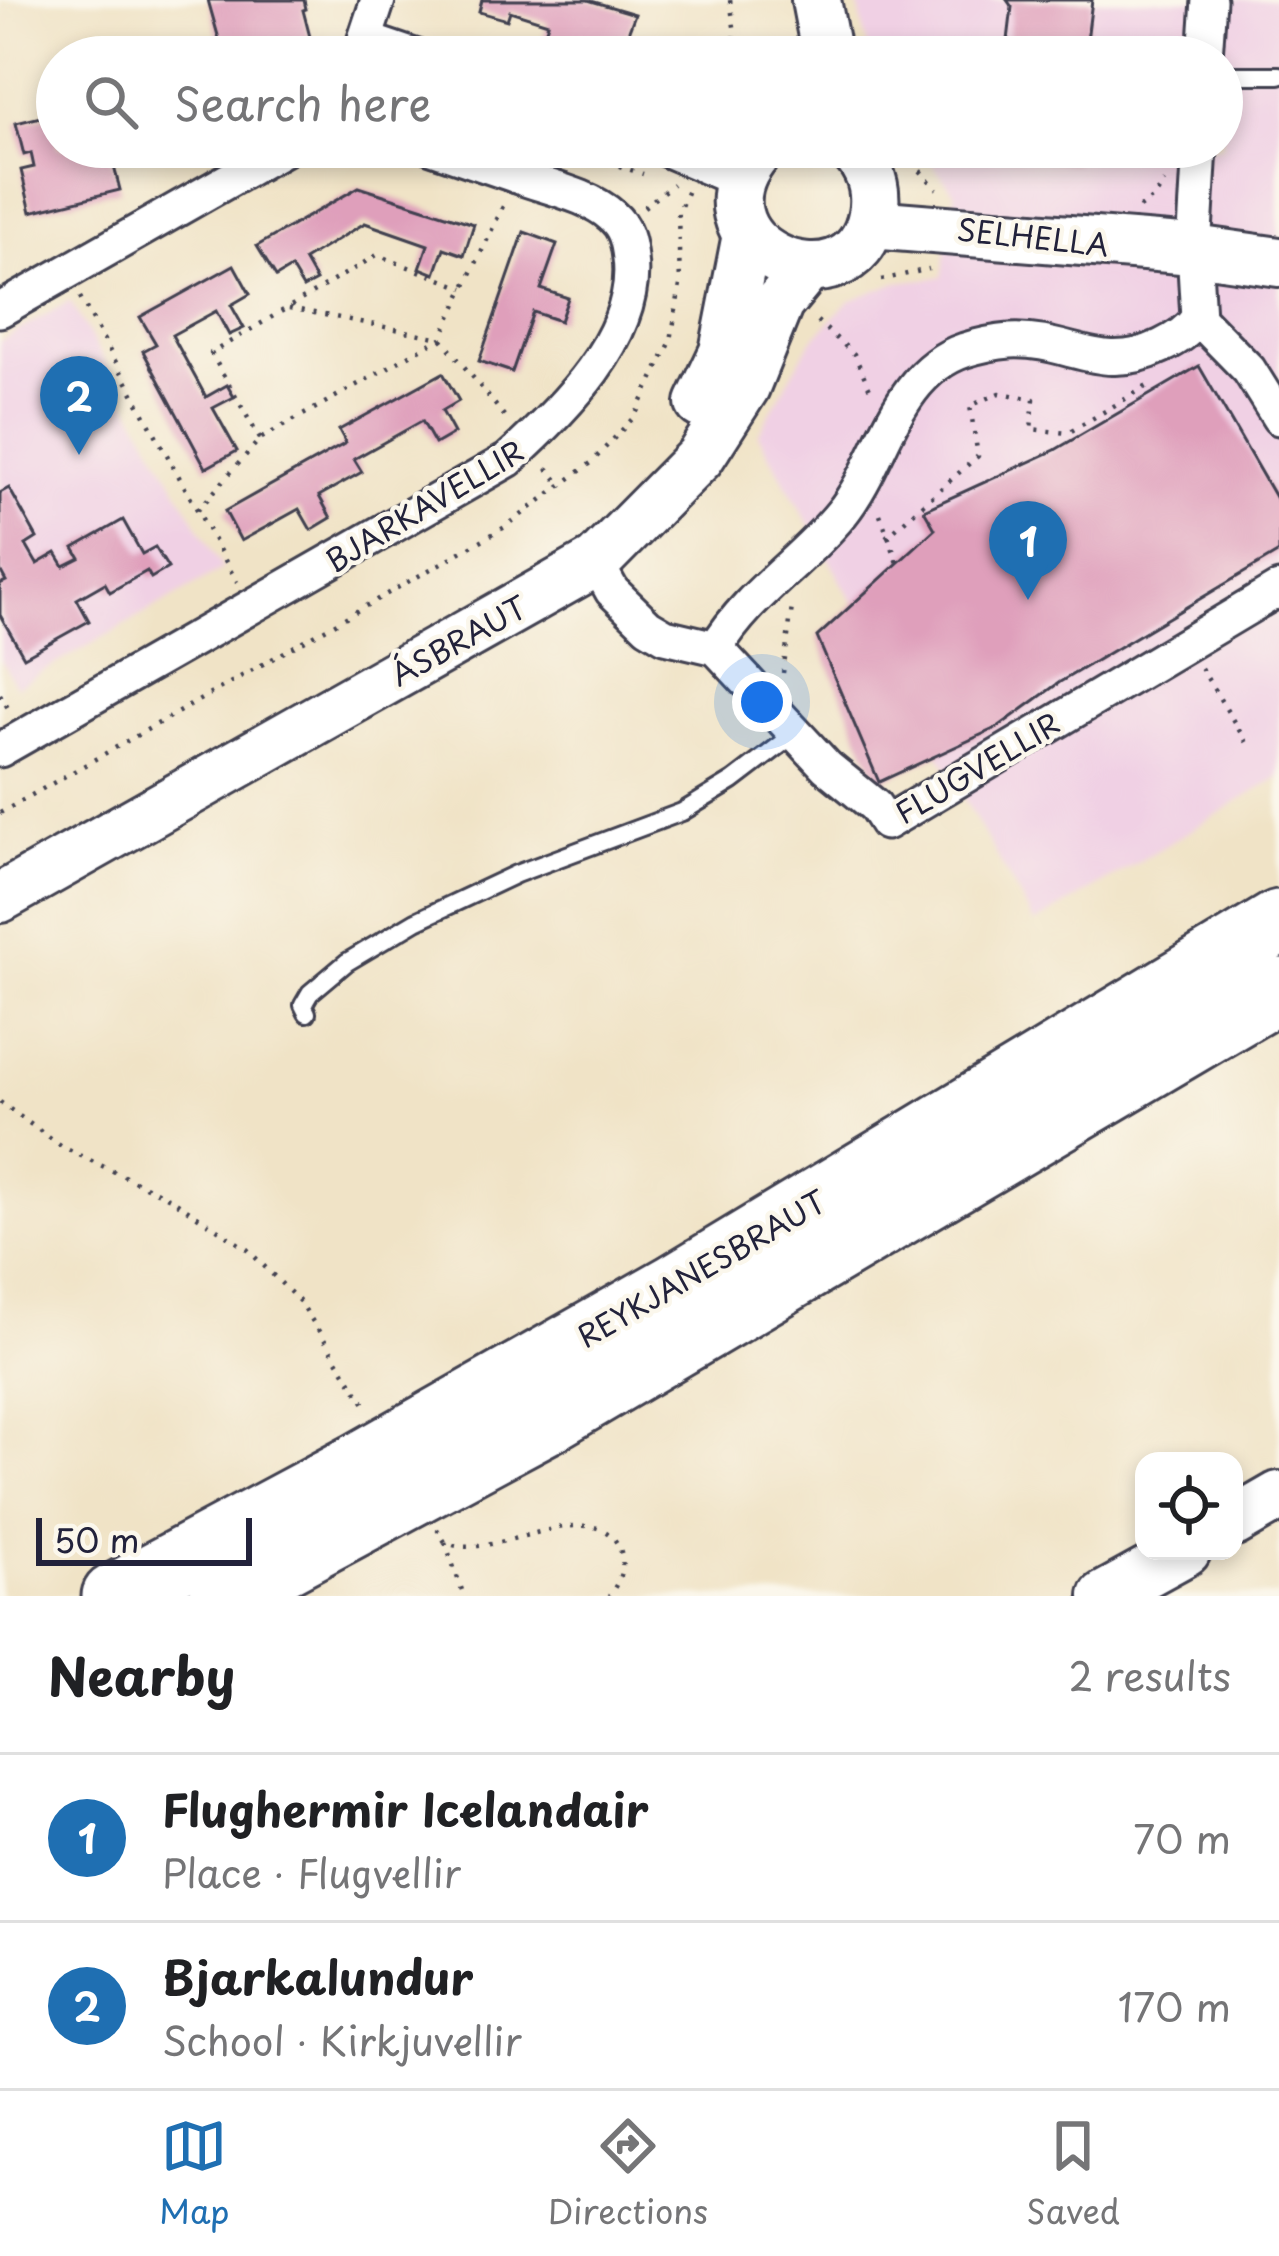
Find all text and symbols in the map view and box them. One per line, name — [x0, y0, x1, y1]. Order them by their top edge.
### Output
search box — [36, 36, 1243, 168]
text: Search here — [174, 68, 431, 136]
icon: search — [78, 69, 144, 135]
street label: SELHELLA — [955, 206, 1111, 266]
pin: 2 — [40, 356, 118, 455]
street label: BJARKAVELLIR — [316, 428, 532, 582]
pin: 1 — [989, 501, 1067, 600]
street label: ÁSBRAUT — [381, 584, 535, 696]
your location — [732, 672, 792, 732]
street label: FLUGVELLIR — [886, 700, 1068, 834]
street label: REYKJANESBRAUT — [568, 1178, 834, 1358]
map controls — [1135, 1452, 1243, 1560]
button: locate — [1135, 1452, 1243, 1560]
scale bar — [36, 1512, 252, 1565]
text: 50 m — [54, 1514, 140, 1564]
text: Nearby — [48, 1636, 235, 1713]
text: 2 results — [1069, 1645, 1231, 1704]
text: Flughermir Icelandair — [162, 1774, 649, 1842]
text: 1 — [78, 1808, 96, 1867]
text: 70 m — [1133, 1808, 1231, 1867]
text: Place · Flugvellir — [162, 1842, 461, 1901]
text: Bjarkalundur — [162, 1942, 473, 2010]
text: 2 — [73, 1976, 101, 2035]
text: 170 m — [1118, 1976, 1231, 2035]
text: School · Kirkjuvellir — [162, 2010, 522, 2069]
tab: Map — [159, 2113, 230, 2235]
tab: Directions — [548, 2113, 708, 2235]
tab: Saved — [1026, 2113, 1120, 2235]

